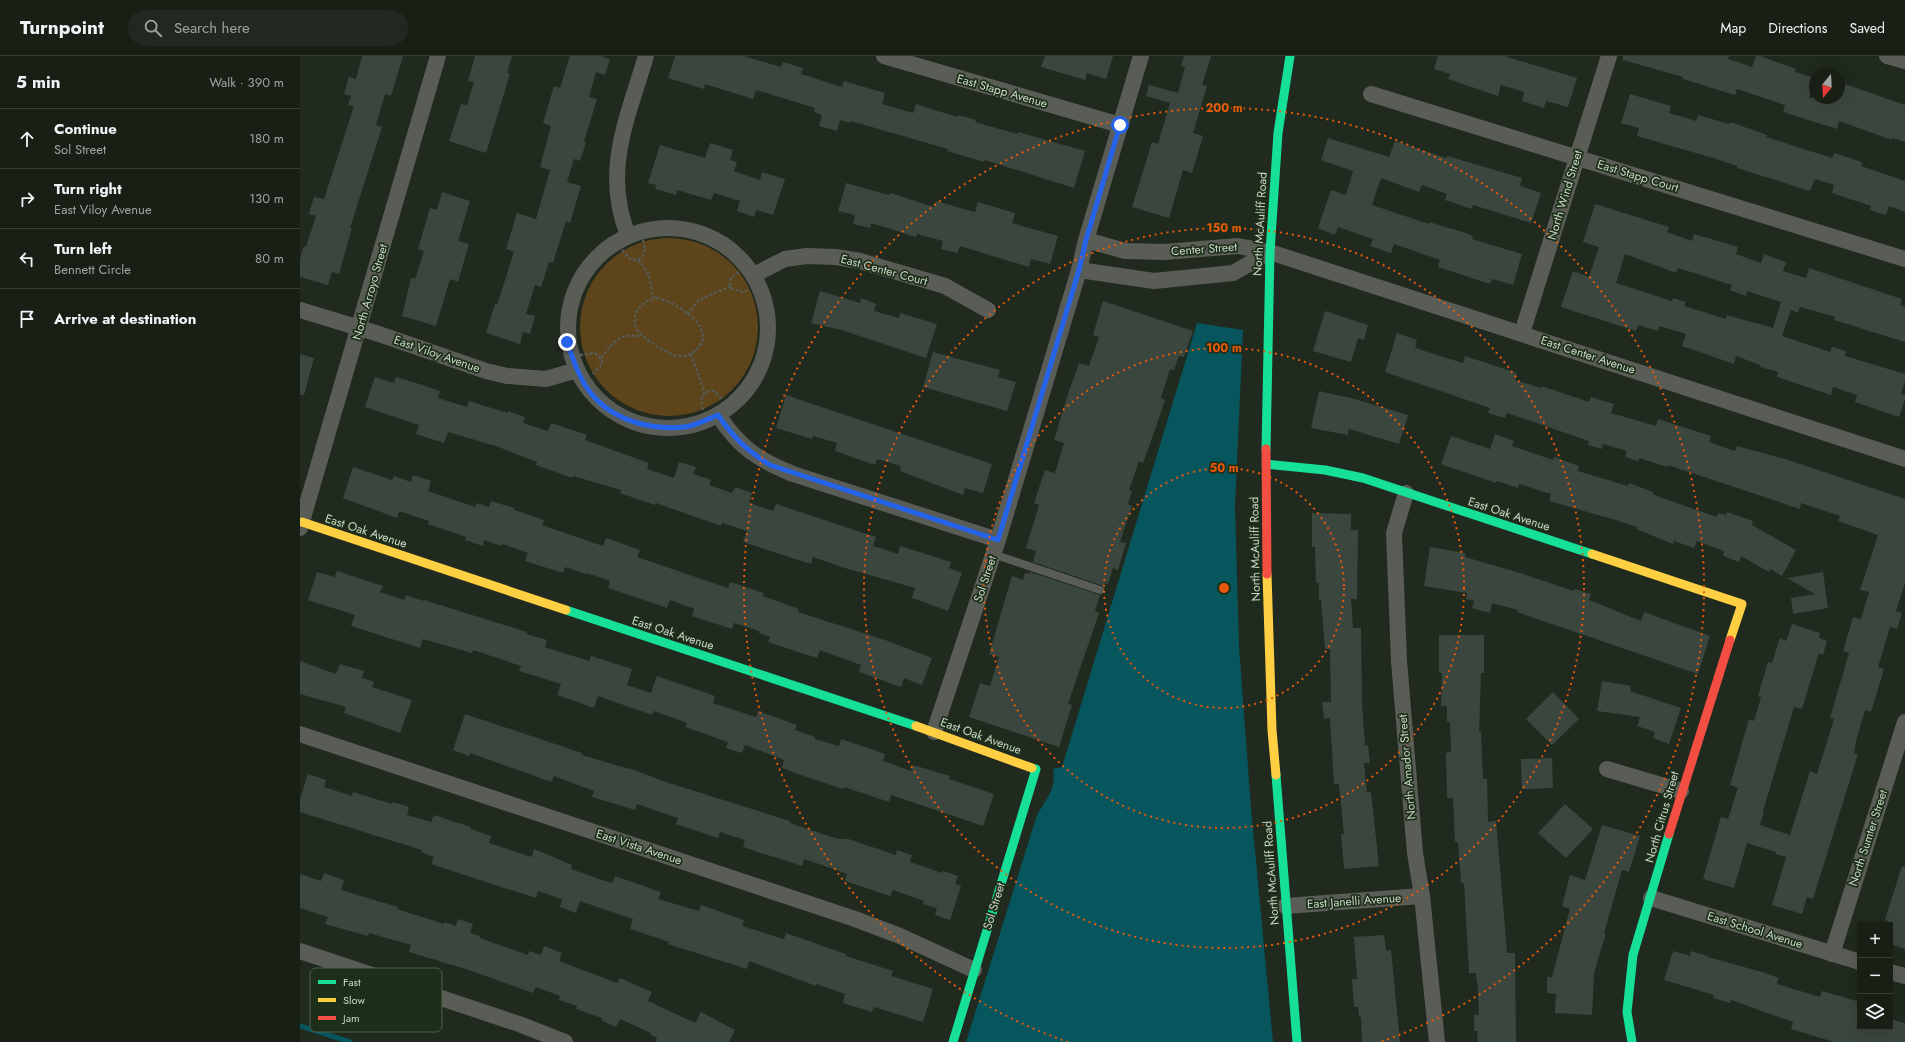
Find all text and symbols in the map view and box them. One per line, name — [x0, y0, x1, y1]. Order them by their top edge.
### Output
search box — [128, 10, 408, 46]
text: Turnpoint — [20, 14, 104, 41]
icon: search — [142, 17, 164, 39]
text: Search here — [174, 17, 250, 39]
text: Map — [1720, 18, 1746, 38]
text: Directions — [1768, 18, 1828, 38]
text: Saved — [1850, 18, 1885, 38]
north arrow — [1809, 68, 1845, 104]
street label: East Stapp Avenue — [955, 69, 1049, 113]
text: 5 min — [16, 70, 60, 94]
text: Walk · 390 m — [209, 73, 284, 92]
text: 200 m — [1205, 99, 1243, 117]
route start — [1111, 116, 1129, 134]
text: Continue — [54, 118, 117, 140]
icon: ahead — [16, 128, 38, 150]
text: 180 m — [249, 129, 284, 148]
text: Sol Street — [54, 140, 106, 159]
street label: North Wind Street — [1543, 148, 1587, 242]
street label: East Stapp Court — [1595, 155, 1681, 197]
street label: North McAuliff Road — [1248, 171, 1272, 277]
text: Turn right — [54, 178, 122, 200]
icon: right — [16, 188, 38, 210]
text: 130 m — [249, 189, 284, 208]
text: East Viloy Avenue — [54, 200, 152, 219]
text: 150 m — [1206, 219, 1242, 237]
text: Turn left — [54, 238, 112, 260]
street label: Center Street — [1170, 238, 1238, 260]
street label: North Arroyo Street — [348, 242, 392, 342]
icon: left — [16, 248, 38, 270]
text: 80 m — [255, 249, 284, 268]
street label: East Center Court — [839, 250, 930, 290]
text: Bennett Circle — [54, 260, 131, 279]
icon: arrive — [16, 308, 38, 330]
text: Arrive at destination — [54, 308, 196, 330]
street label: East Viloy Avenue — [391, 331, 483, 377]
street label: East Center Avenue — [1538, 331, 1638, 379]
route end — [558, 333, 576, 351]
text: 100 m — [1206, 339, 1242, 357]
text: 50 m — [1209, 459, 1239, 477]
street label: East Oak Avenue — [1466, 492, 1552, 536]
street label: North McAuliff Road — [1245, 497, 1265, 601]
street label: East Oak Avenue — [323, 509, 409, 553]
street label: Sol Street — [969, 553, 1001, 605]
centre of rings — [1217, 581, 1231, 595]
street label: East Oak Avenue — [630, 611, 716, 655]
street label: East Oak Avenue — [938, 713, 1024, 759]
street label: North Amador Street — [1393, 714, 1421, 820]
street label: North Citrus Street — [1640, 769, 1684, 865]
street label: North Sumter Street — [1844, 787, 1892, 889]
street label: North McAuliff Road — [1258, 820, 1284, 926]
street label: East Vista Avenue — [594, 825, 684, 869]
street label: Sol Street — [978, 880, 1010, 932]
street label: East Janelli Avenue — [1306, 889, 1402, 913]
street label: East School Avenue — [1705, 907, 1805, 953]
map controls — [1857, 922, 1893, 1030]
button: + — [1857, 922, 1893, 958]
button: − — [1857, 958, 1893, 994]
legend — [310, 968, 442, 1032]
text: Fast — [343, 974, 361, 990]
text: Slow — [343, 992, 365, 1008]
button: layers — [1857, 994, 1893, 1030]
text: Jam — [341, 1010, 360, 1026]

